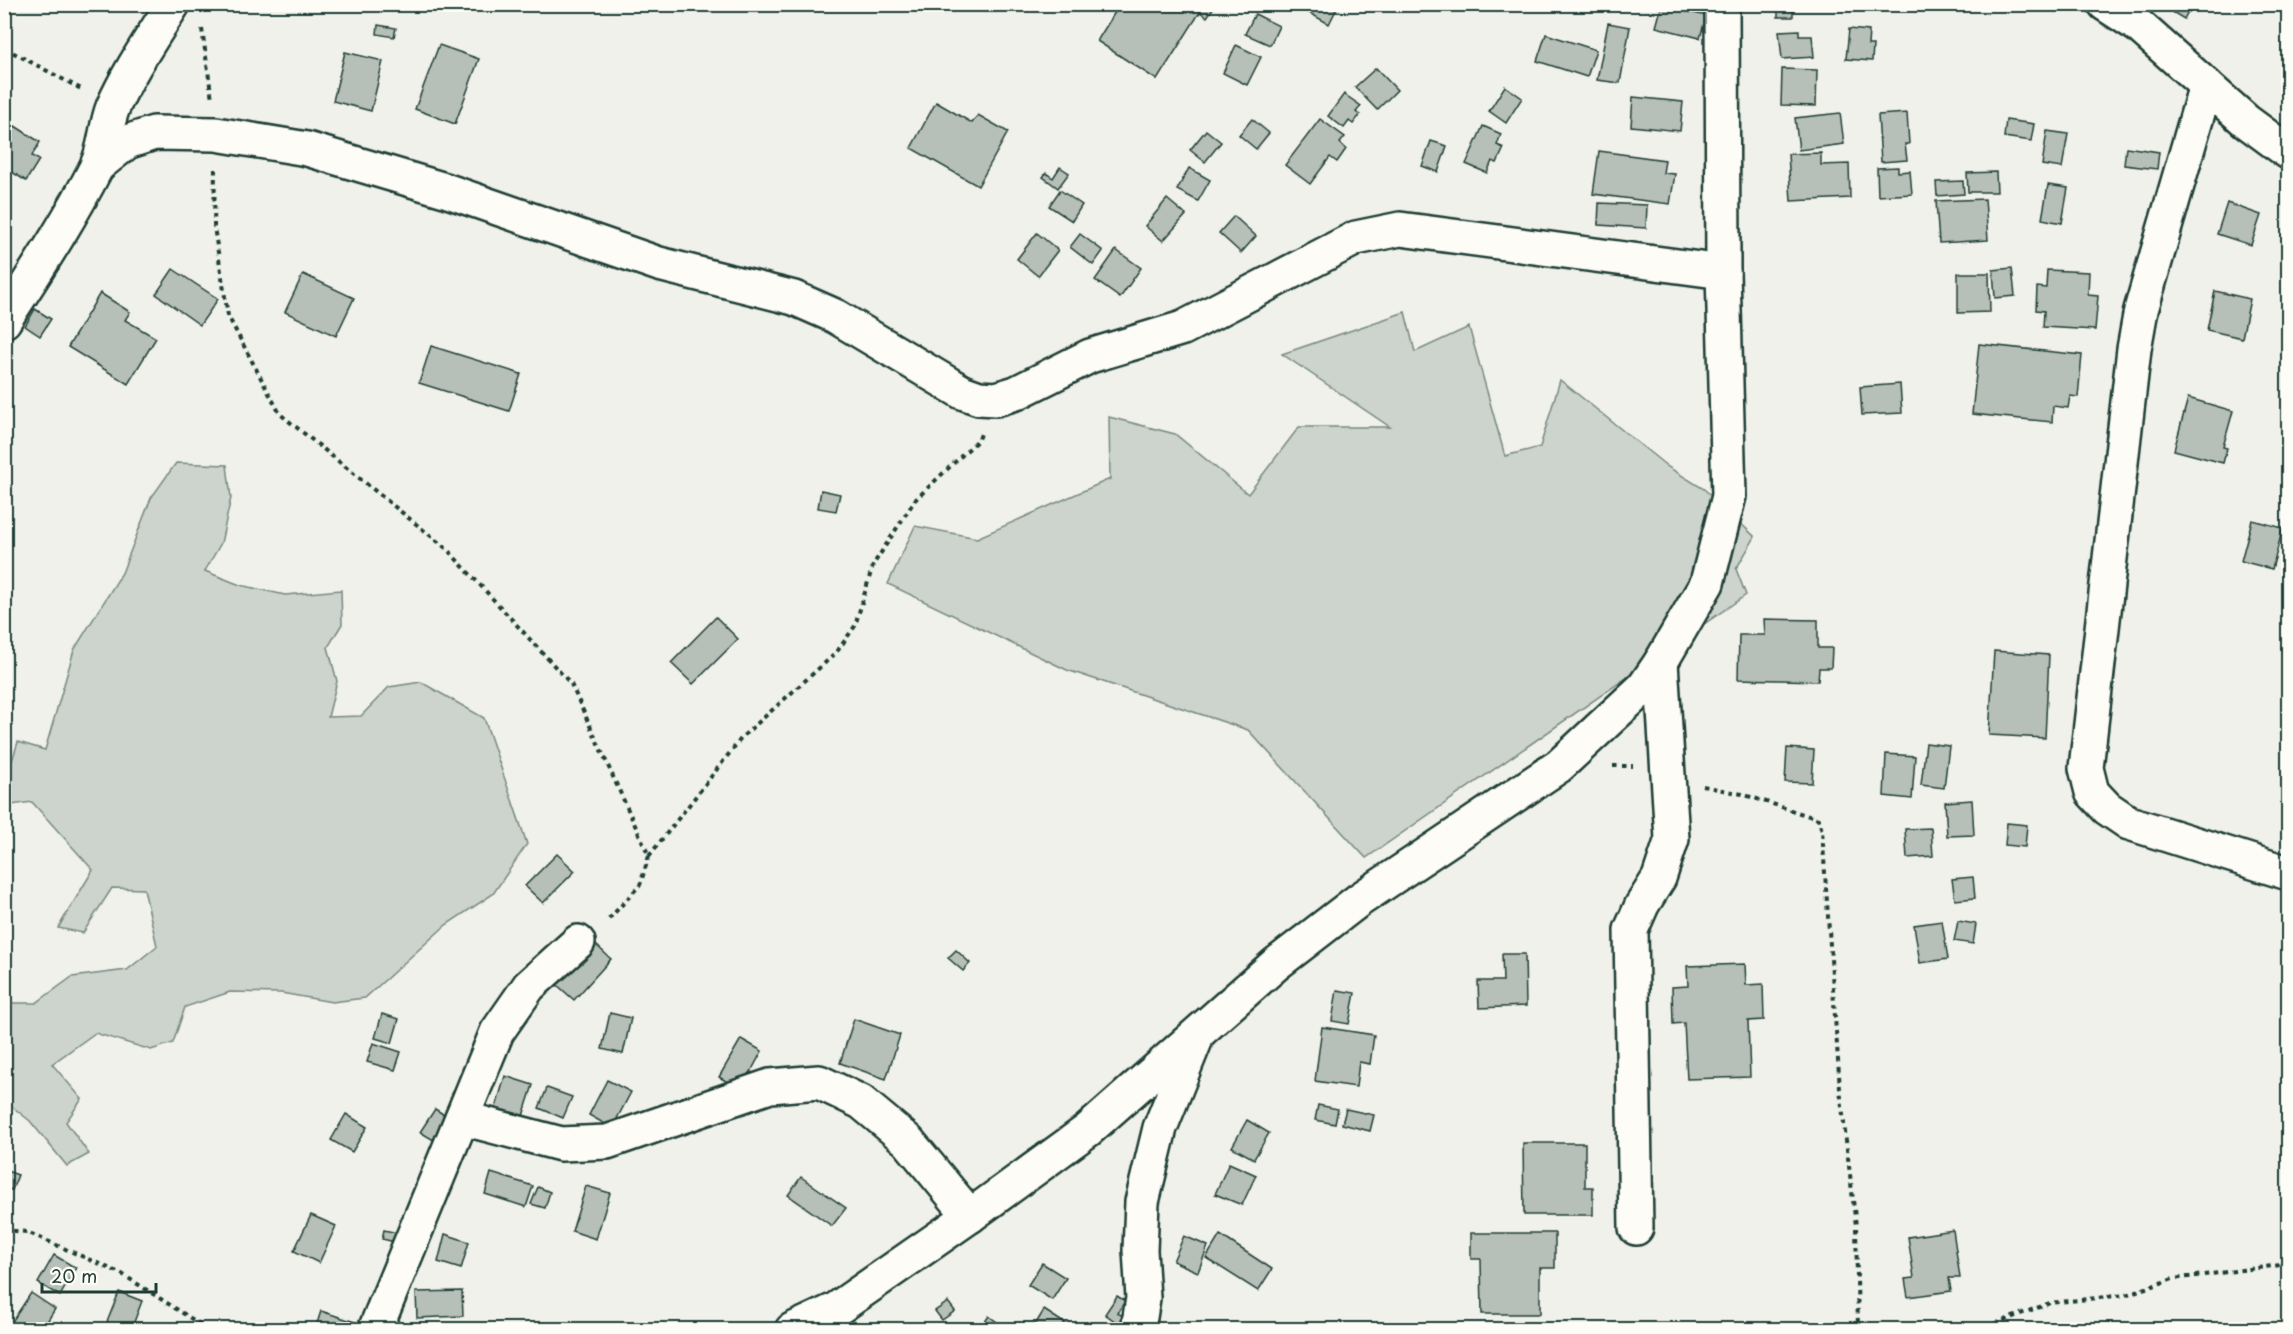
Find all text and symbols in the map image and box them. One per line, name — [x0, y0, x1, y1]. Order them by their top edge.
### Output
scale bar — [42, 1256, 156, 1294]
text: 20 m — [51, 1262, 97, 1289]

